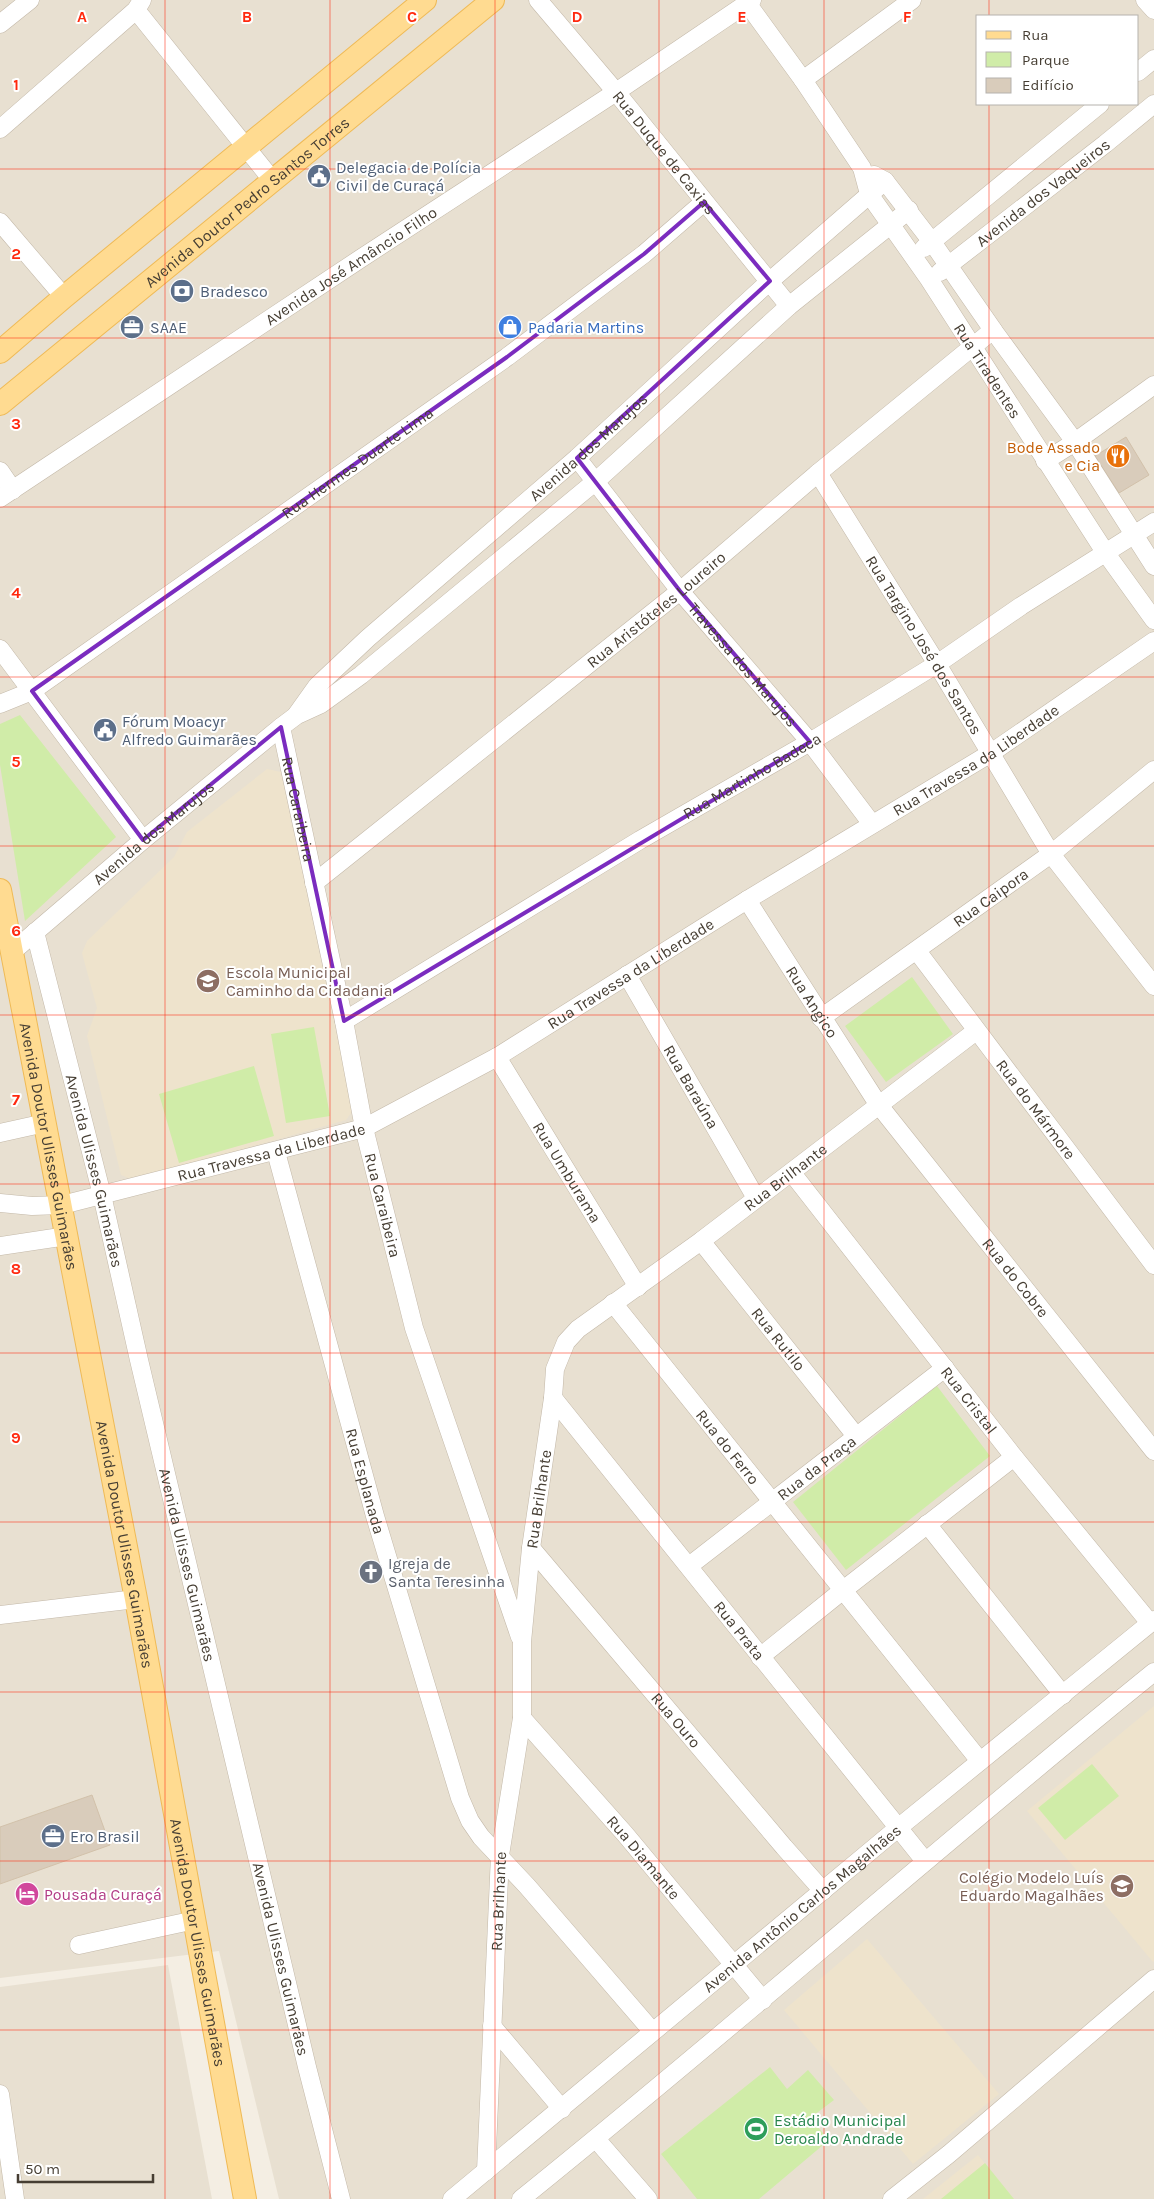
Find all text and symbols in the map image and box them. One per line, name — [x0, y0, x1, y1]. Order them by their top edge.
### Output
text: A — [77, 7, 87, 26]
text: B — [242, 7, 252, 26]
text: C — [407, 7, 417, 26]
text: D — [572, 7, 583, 26]
text: E — [737, 7, 747, 26]
text: F — [903, 7, 912, 26]
legend — [976, 15, 1139, 105]
text: Rua — [1022, 26, 1049, 44]
text: Parque — [1022, 51, 1070, 69]
text: 1 — [13, 75, 19, 94]
text: Edifício — [1022, 76, 1074, 94]
street label: Rua Duque de Caxias — [609, 87, 720, 218]
street label: Avenida Doutor Pedro Santos Torres — [141, 113, 353, 292]
street label: Avenida dos Vaqueiros — [972, 135, 1114, 251]
place label: Delegacia de Polícia Civil de Curaçá — [336, 158, 481, 195]
public building icon: Delegacia de Polícia Civil de Curaçá — [306, 163, 332, 189]
street label: Avenida José Amâncio Filho — [262, 202, 441, 329]
text: 2 — [11, 244, 21, 263]
bank icon: Bradesco — [169, 278, 195, 304]
place label: Bradesco — [200, 282, 268, 301]
office icon: SAAE — [119, 314, 145, 340]
shop icon: Padaria Martins — [497, 314, 523, 340]
place label: SAAE — [150, 318, 187, 337]
place label: Padaria Martins — [528, 318, 644, 337]
street label: Rua Tiradentes — [950, 320, 1025, 422]
street label: Avenida dos Marujos — [525, 389, 651, 505]
street label: Rua Hermes Duarte Lima — [278, 403, 437, 523]
text: 3 — [11, 414, 21, 433]
place label: Bode Assado e Cia — [1007, 438, 1100, 475]
restaurant icon: Bode Assado e Cia — [1105, 443, 1131, 469]
street label: Rua Aristóteles Loureiro — [583, 547, 730, 672]
street label: Rua Targino José dos Santos — [862, 552, 986, 738]
text: 4 — [11, 583, 21, 602]
street label: Travessa dos Marujos — [684, 599, 801, 731]
street label: Rua Travessa da Liberdade — [889, 700, 1063, 820]
place label: Fórum Moacyr Alfredo Guimarães — [122, 712, 257, 749]
public building icon: Fórum Moacyr Alfredo Guimarães — [92, 717, 118, 743]
street label: Rua Martinho Badeca — [679, 729, 825, 823]
text: 5 — [11, 752, 21, 771]
street label: Rua Caraibeira — [278, 755, 319, 864]
street label: Avenida dos Marujos — [89, 777, 218, 889]
street label: Rua Caipora — [949, 864, 1032, 931]
street label: Rua Travessa da Liberdade — [544, 914, 717, 1033]
text: 6 — [11, 921, 21, 940]
place label: Escola Municipal Caminho da Cidadania — [226, 963, 393, 1000]
street label: Rua Angico — [782, 963, 842, 1042]
school or university icon: Escola Municipal Caminho da Cidadania — [195, 968, 221, 994]
street label: Avenida Doutor Ulisses Guimarães — [16, 1021, 82, 1272]
street label: Rua Baraúna — [659, 1042, 723, 1132]
street label: Rua do Mármore — [992, 1056, 1080, 1163]
street label: Avenida Ulisses Guimarães — [62, 1072, 127, 1269]
text: 7 — [12, 1090, 20, 1109]
street label: Rua Umburama — [529, 1118, 605, 1226]
street label: Rua Travessa da Liberdade — [175, 1119, 367, 1185]
street label: Rua Brilhante — [740, 1139, 831, 1215]
street label: Rua Caraibeira — [361, 1151, 405, 1260]
street label: Rua do Cobre — [978, 1234, 1053, 1321]
text: 8 — [11, 1259, 21, 1278]
street label: Rua Rutilo — [747, 1304, 809, 1375]
street label: Rua Cristal — [937, 1363, 1001, 1438]
street label: Rua do Ferro — [692, 1406, 763, 1488]
street label: Avenida Doutor Ulisses Guimarães — [92, 1419, 157, 1670]
street label: Rua Esplanada — [342, 1426, 389, 1536]
text: 9 — [11, 1428, 21, 1447]
street label: Rua da Praça — [773, 1431, 860, 1504]
street label: Rua Brilhante — [522, 1448, 555, 1550]
street label: Avenida Ulisses Guimarães — [155, 1466, 219, 1664]
place label: Igreja de Santa Teresinha — [388, 1554, 505, 1591]
church icon: Igreja de Santa Teresinha — [358, 1559, 384, 1585]
street label: Rua Prata — [710, 1597, 769, 1664]
street label: Rua Ouro — [647, 1688, 705, 1752]
street label: Rua Diamante — [603, 1811, 684, 1903]
street label: Avenida Doutor Ulisses Guimarães — [166, 1817, 230, 2068]
street label: Avenida Antônio Carlos Magalhães — [699, 1821, 905, 1996]
office icon: Ero Brasil — [40, 1823, 66, 1849]
place label: Ero Brasil — [70, 1827, 140, 1846]
street label: Rua Brilhante — [487, 1851, 510, 1951]
street label: Avenida Ulisses Guimarães — [249, 1860, 313, 2058]
place label: Colégio Modelo Luís Eduardo Magalhães — [959, 1868, 1104, 1905]
school or university icon: Colégio Modelo Luís Eduardo Magalhães — [1109, 1873, 1135, 1899]
hotel icon: Pousada Curaçá — [14, 1881, 40, 1907]
place label: Pousada Curaçá — [44, 1885, 162, 1904]
place label: Estádio Municipal Deroaldo Andrade — [774, 2111, 906, 2148]
sports icon: Estádio Municipal Deroaldo Andrade — [743, 2116, 769, 2142]
scale bar — [18, 2152, 152, 2184]
text: 50 m — [25, 2160, 60, 2178]

